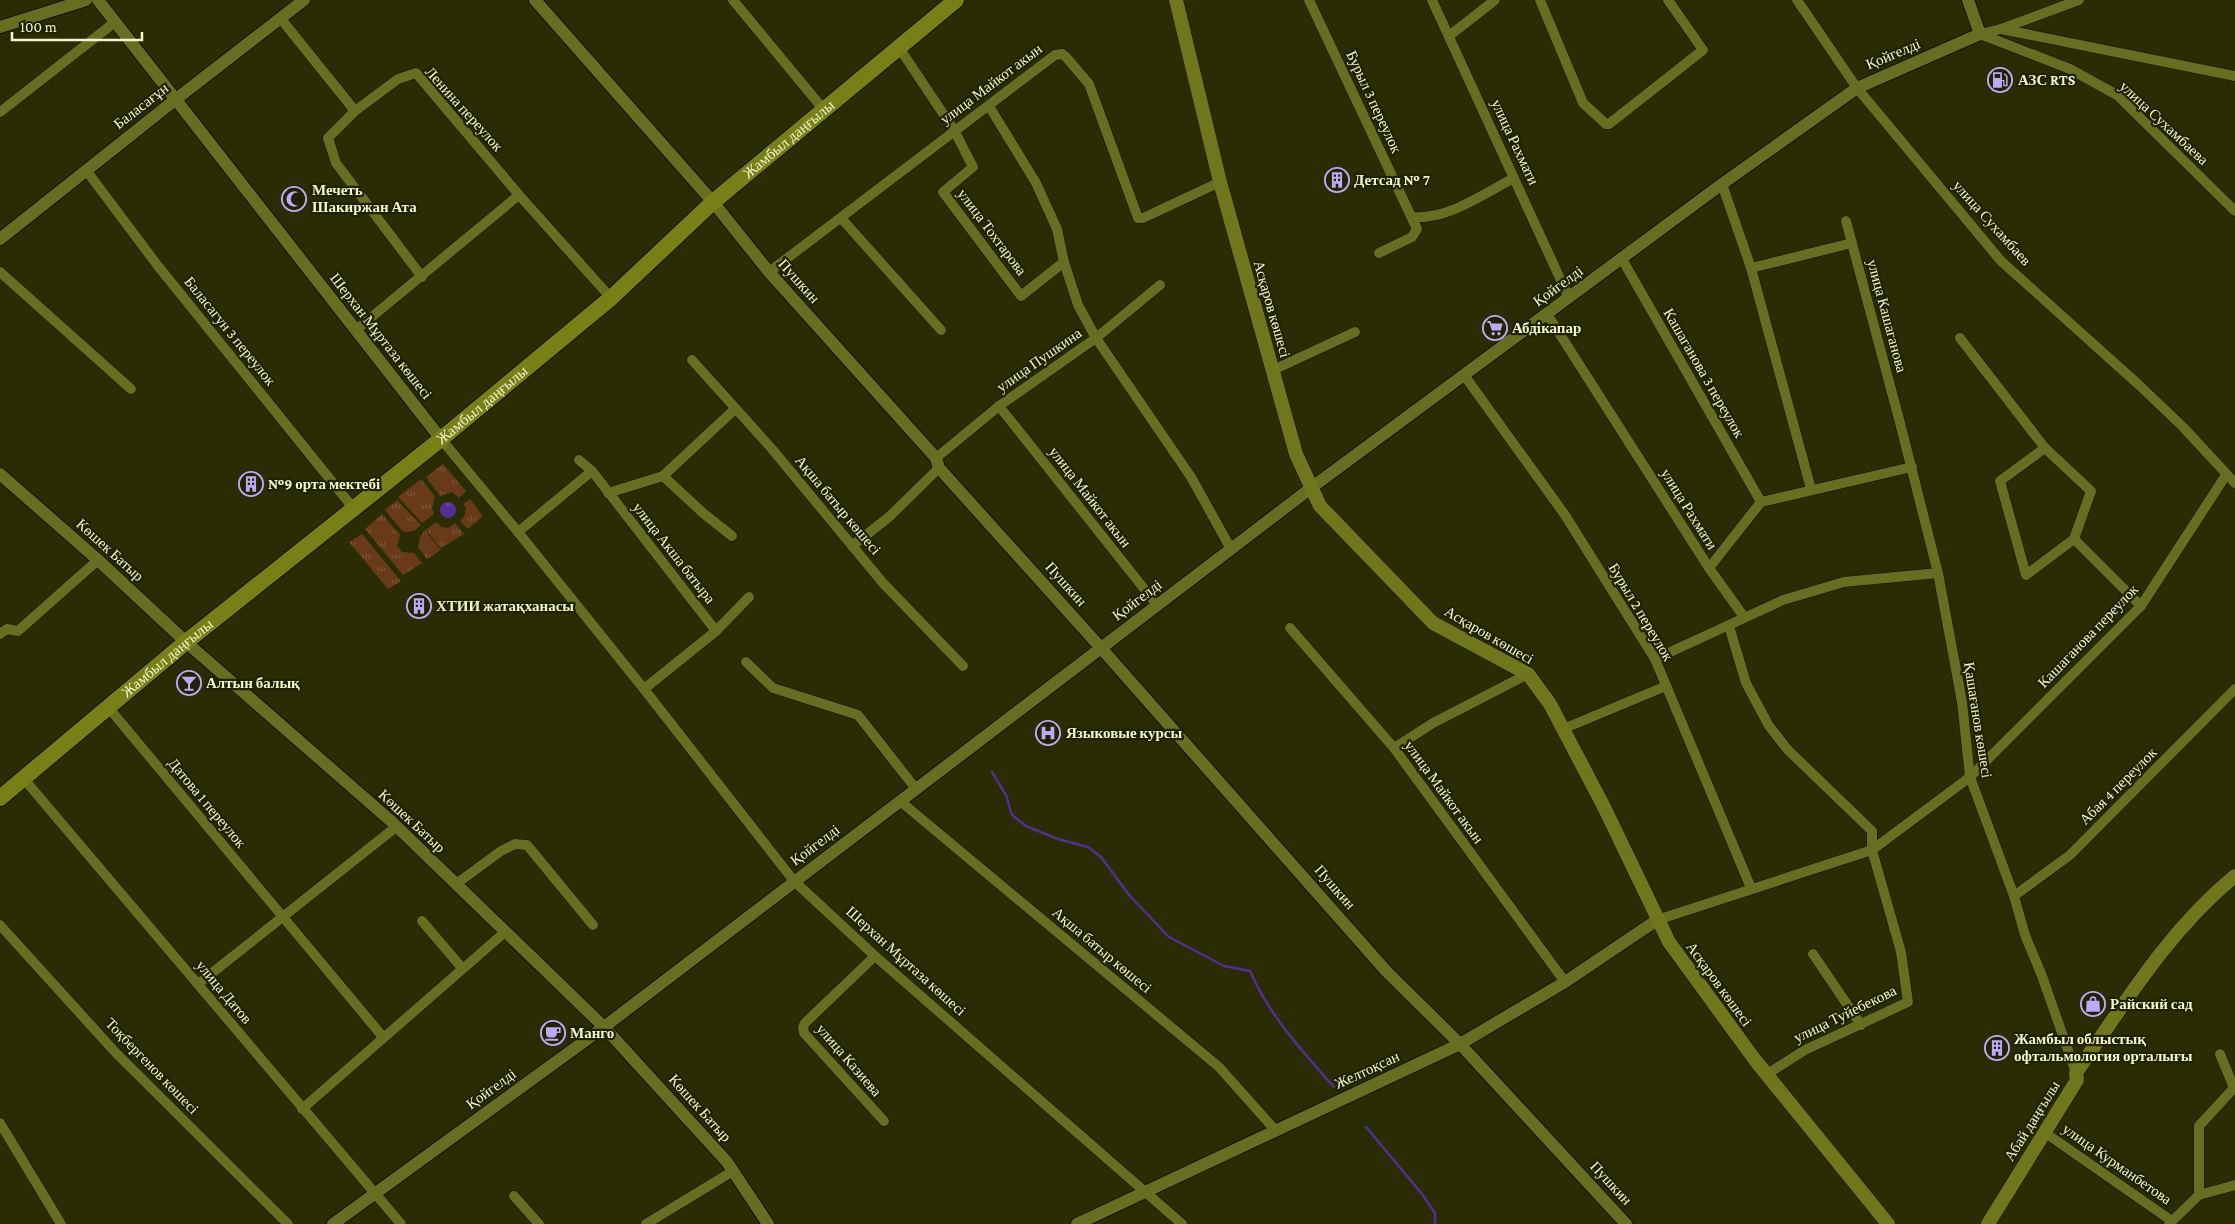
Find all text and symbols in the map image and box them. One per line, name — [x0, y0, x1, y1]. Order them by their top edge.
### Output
scale bar — [12, 10, 142, 42]
text: 100 m — [20, 19, 57, 35]
street label: Қойгелді — [1863, 35, 1923, 73]
street label: улица Майкот акын — [937, 41, 1045, 127]
street label: Бурыл 3 переулок — [1343, 48, 1405, 156]
street label: Ленина переулок — [422, 64, 507, 155]
fuel station icon: АЗС RTS — [1987, 67, 2013, 93]
place label: АЗС RTS — [2018, 72, 2076, 88]
street label: улица Сухамбаева — [2117, 78, 2212, 168]
street label: Баласағұн — [111, 80, 171, 132]
street label: Жамбыл даңғылы — [740, 97, 837, 182]
street label: улица Рахмати — [1488, 97, 1542, 187]
building icon: Детсад № 7 — [1324, 167, 1350, 193]
place label: Детсад № 7 — [1354, 172, 1430, 188]
street label: улица Сухамбаев — [1950, 177, 2034, 269]
place label: Мечеть Шакиржан Ата — [312, 182, 417, 215]
mosque icon: Мечеть Шакиржан Ата — [281, 186, 307, 212]
street label: улица Тохтарова — [954, 186, 1030, 279]
street label: Пушкин — [775, 256, 823, 306]
street label: улица Кашаганова — [1864, 258, 1910, 375]
street label: Асқаров көшесі — [1251, 259, 1293, 359]
street label: Қойгелді — [1530, 263, 1586, 309]
street label: Шерхан Мұртаза көшесі — [327, 270, 435, 402]
street label: Баласагун 3 переулок — [181, 273, 279, 389]
street label: Кашаганова 3 переулок — [1660, 305, 1748, 441]
supermarket icon: Абдiкапар — [1482, 315, 1508, 341]
place label: Абдiкапар — [1512, 320, 1581, 336]
street label: улица Пушкина — [994, 325, 1085, 395]
street label: Жамбыл даңғылы — [433, 363, 531, 447]
street label: улица Майкот акын — [1046, 444, 1134, 550]
street label: Ақша батыр көшесі — [792, 452, 884, 558]
street label: улица Рахмати — [1658, 465, 1720, 553]
building icon: №9 орта мектебі — [238, 471, 264, 497]
place label: №9 орта мектебі — [268, 476, 380, 492]
street label: улица Акша батыра — [630, 499, 719, 607]
street label: Көшек Батыр — [73, 516, 147, 584]
street label: Пушкин — [1042, 559, 1090, 609]
street label: Бурыл 2 переулок — [1606, 560, 1677, 664]
street label: Қойгелді — [1109, 576, 1165, 624]
street label: Кашаганова переулок — [2035, 581, 2142, 691]
building icon: ХТИИ жатақханасы — [406, 593, 432, 619]
place label: ХТИИ жатақханасы — [436, 598, 574, 614]
street label: Асқаров көшесі — [1442, 603, 1536, 667]
street label: Жамбыл даңғылы — [118, 616, 216, 700]
street label: Қашағанов көшесі — [1961, 661, 1995, 779]
bar icon: Алтын балық — [176, 670, 202, 696]
place label: Алтын балық — [206, 675, 300, 691]
hospital icon: Языковые курсы — [1035, 720, 1061, 746]
place label: Языковые курсы — [1066, 725, 1182, 741]
street label: улица Майкот акын — [1401, 737, 1487, 847]
street label: Абая 4 переулок — [2076, 744, 2160, 828]
street label: Датова 1 переулок — [165, 755, 250, 852]
street label: Көшек Батыр — [376, 786, 448, 856]
street label: Қойгелді — [787, 821, 843, 869]
street label: Пушкин — [1311, 862, 1359, 912]
street label: Шерхан Мұртаза көшесі — [843, 903, 969, 1019]
street label: Ақша батыр көшесі — [1049, 904, 1155, 996]
street label: Асқаров көшесі — [1683, 939, 1755, 1029]
street label: улица Датов — [193, 957, 255, 1027]
street label: улица Туйебекова — [1791, 982, 1899, 1046]
shop icon: Райский сад — [2080, 991, 2106, 1017]
place label: Райский сад — [2110, 996, 2193, 1012]
street label: Тоқбергенов көшесі — [102, 1015, 202, 1117]
cafe icon: Манго — [540, 1020, 566, 1046]
street label: улица Казиева — [813, 1021, 885, 1100]
place label: Манго — [570, 1025, 614, 1041]
place label: Жамбыл облыстық офтальмология орталығы — [2014, 1031, 2193, 1064]
building icon: Жамбыл облыстық офтальмология орталығы — [1984, 1035, 2010, 1061]
street label: Желтоқсан — [1332, 1048, 1402, 1092]
street label: Қойгелді — [463, 1066, 519, 1112]
street label: Көшек Батыр — [666, 1071, 734, 1145]
street label: Абай даңғылы — [2001, 1078, 2063, 1164]
street label: улица Курманбетова — [2060, 1120, 2175, 1208]
street label: Пушкин — [1587, 1158, 1635, 1208]

